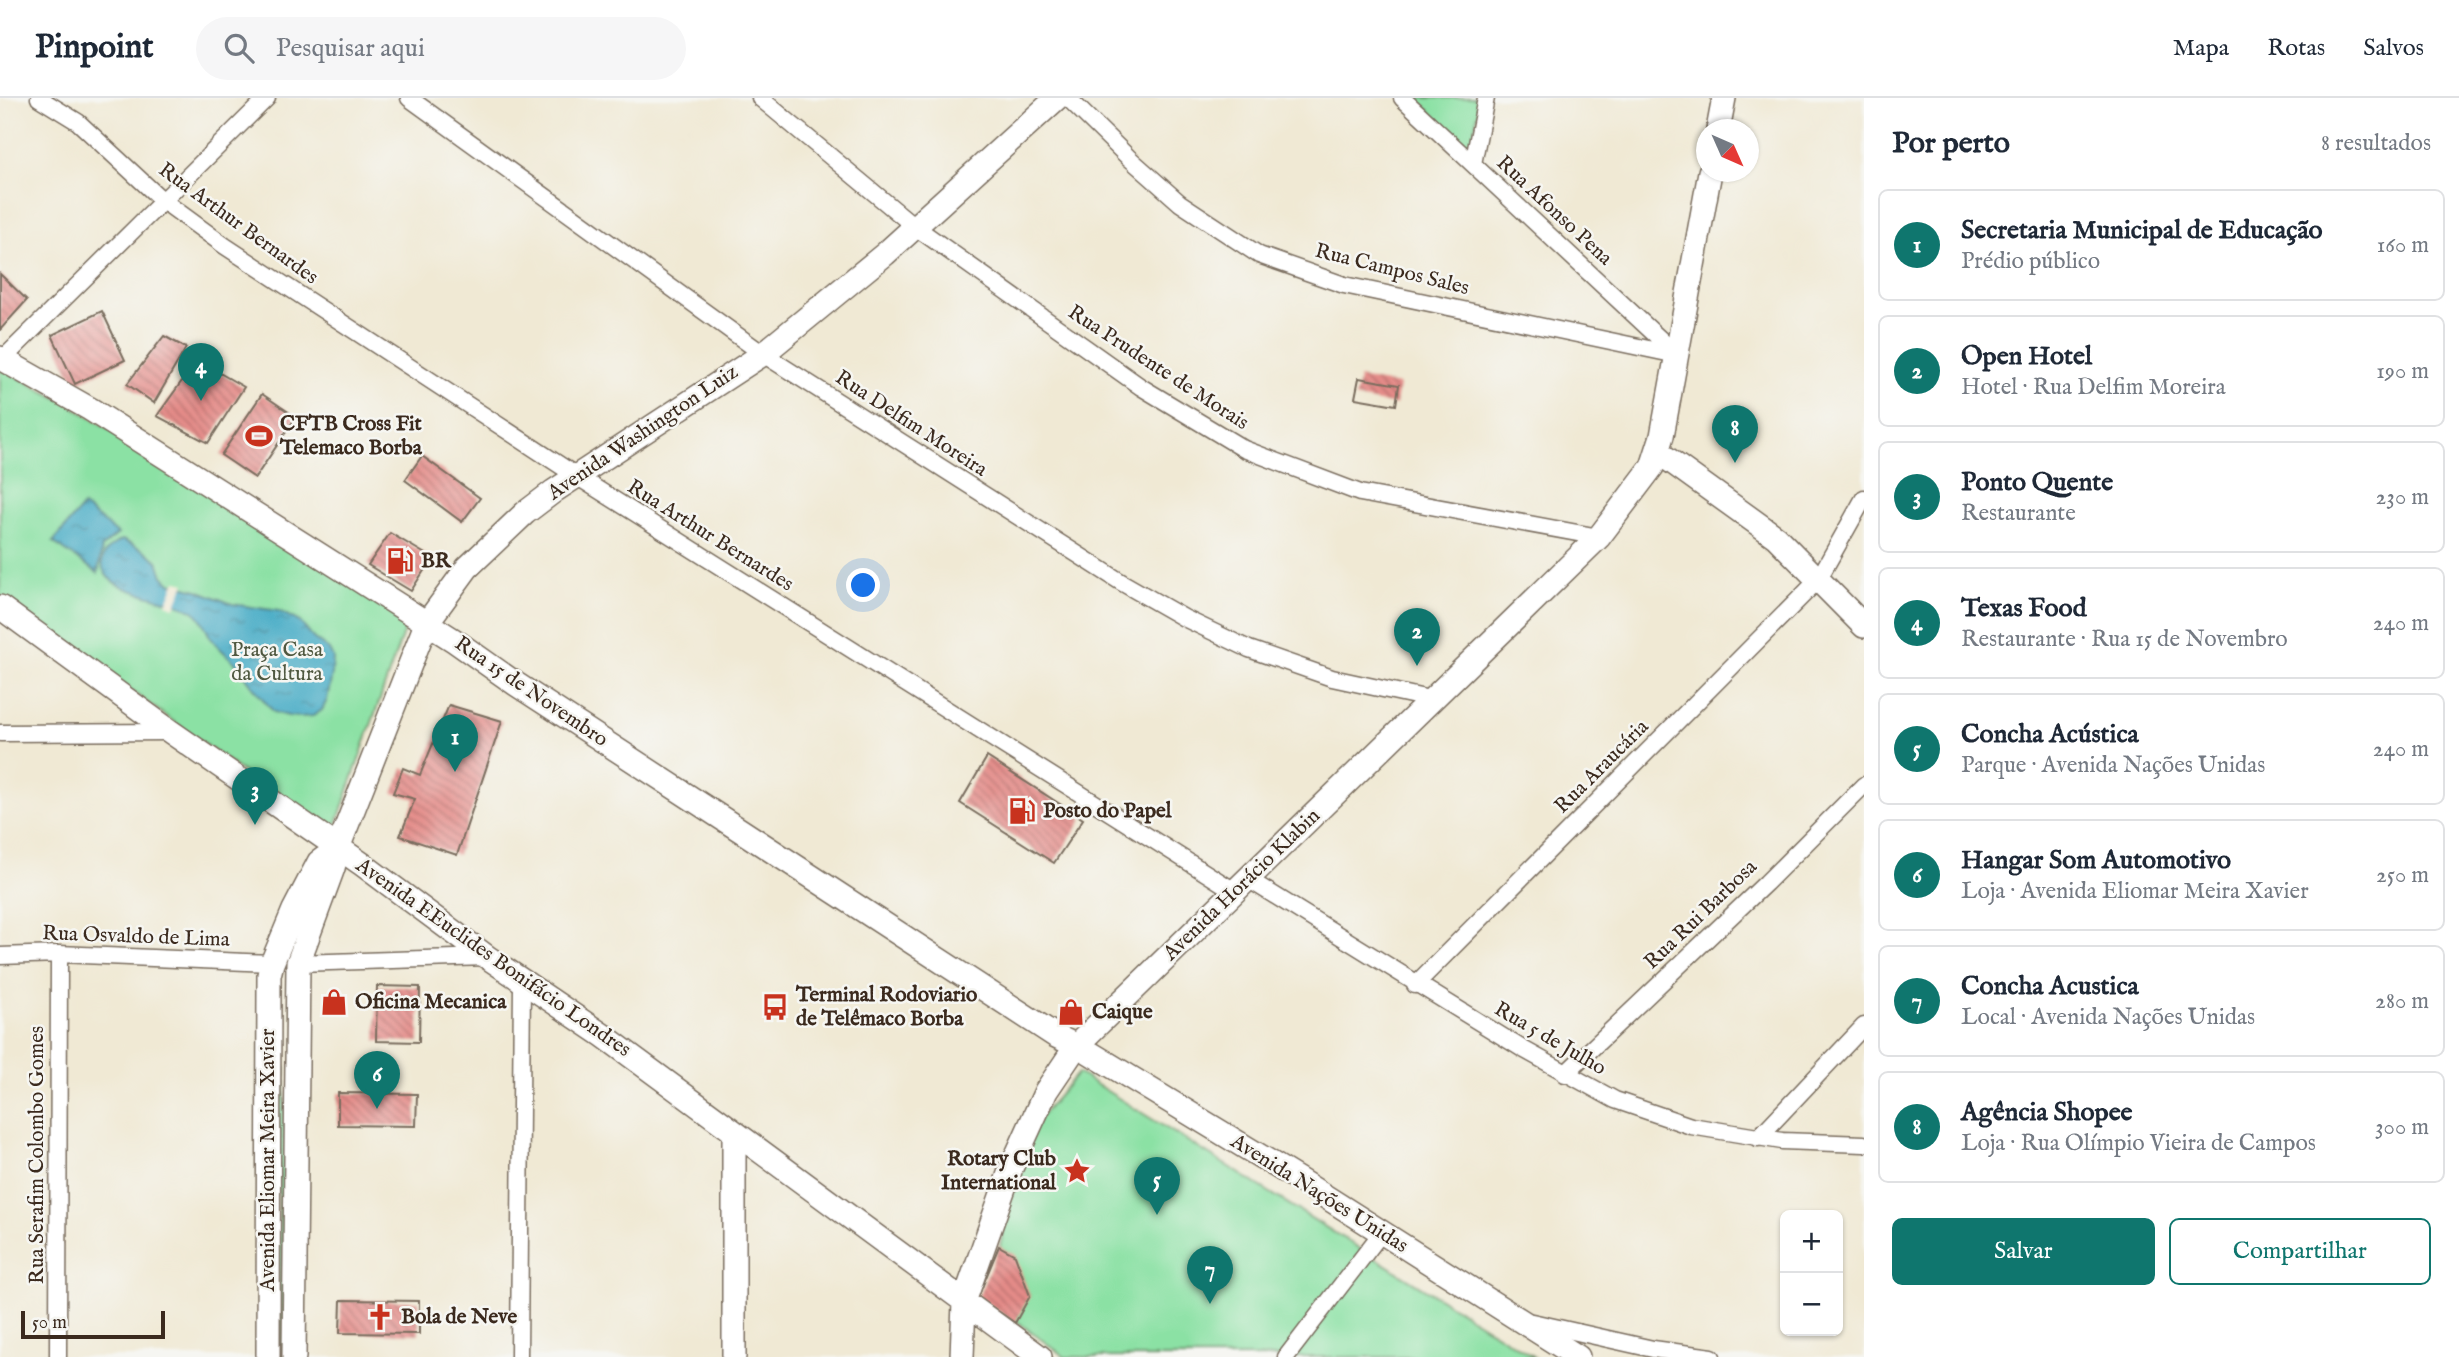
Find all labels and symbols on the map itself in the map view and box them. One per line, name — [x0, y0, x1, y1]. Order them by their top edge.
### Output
north arrow — [1696, 119, 1759, 182]
street label: Rua Afonso Pena — [1490, 150, 1619, 273]
street label: Rua Arthur Bernardes — [153, 157, 323, 291]
street label: Rua Campos Sales — [1312, 238, 1472, 302]
street label: Rua Prudente de Morais — [1062, 299, 1254, 437]
pin: 4 — [178, 343, 224, 401]
street label: Avenida Washington Luiz — [542, 359, 744, 507]
street label: Rua Delfim Moreira — [830, 365, 993, 484]
pin: 8 — [1712, 405, 1758, 463]
place label: CFTB Cross Fit Telemaco Borba — [279, 411, 423, 462]
sports icon: CFTB Cross Fit Telemaco Borba — [244, 421, 274, 451]
street label: Rua Arthur Bernardes — [622, 474, 798, 598]
fuel station icon: BR — [385, 546, 415, 576]
place label: BR — [421, 548, 452, 575]
your location — [846, 568, 880, 602]
pin: 2 — [1394, 608, 1440, 666]
street label: Rua 15 de Novembro — [449, 631, 613, 753]
park label: Praça Casa da Cultura — [231, 637, 324, 688]
street label: Rua Araucária — [1549, 713, 1656, 820]
pin: 1 — [432, 714, 478, 772]
pin: 3 — [232, 767, 278, 825]
fuel station icon: Posto do Papel — [1007, 796, 1037, 826]
place label: Posto do Papel — [1043, 798, 1173, 825]
street label: Avenida Horácio Klabin — [1157, 803, 1326, 968]
street label: Avenida EEuclides Bonifácio Londres — [349, 852, 636, 1064]
street label: Rua Rui Barbosa — [1639, 854, 1764, 976]
street label: Rua Osvaldo de Lima — [42, 920, 231, 954]
place label: Terminal Rodoviario de Telêmaco Borba — [795, 982, 978, 1033]
shop icon: Oficina Mecanica — [319, 987, 349, 1017]
place label: Oficina Mecanica — [355, 989, 507, 1016]
bus stop icon: Terminal Rodoviario de Telêmaco Borba — [760, 992, 790, 1022]
street label: Rua 5 de Julho — [1489, 996, 1611, 1082]
shop icon: Caique — [1056, 997, 1086, 1027]
place label: Caique — [1092, 999, 1153, 1026]
street label: Rua Serafim Colombo Gomes — [24, 1026, 51, 1284]
street label: Avenida Eliomar Meira Xavier — [255, 1028, 282, 1293]
pin: 6 — [354, 1051, 400, 1109]
street label: Avenida Nações Unidas — [1224, 1128, 1413, 1260]
place label: Rotary Club International — [941, 1146, 1057, 1197]
place icon: Rotary Club International — [1062, 1156, 1092, 1186]
pin: 5 — [1134, 1157, 1180, 1215]
pin: 7 — [1187, 1246, 1233, 1304]
church icon: Bola de Neve — [365, 1302, 395, 1332]
place label: Bola de Neve — [401, 1304, 517, 1331]
scale bar — [21, 1308, 164, 1340]

